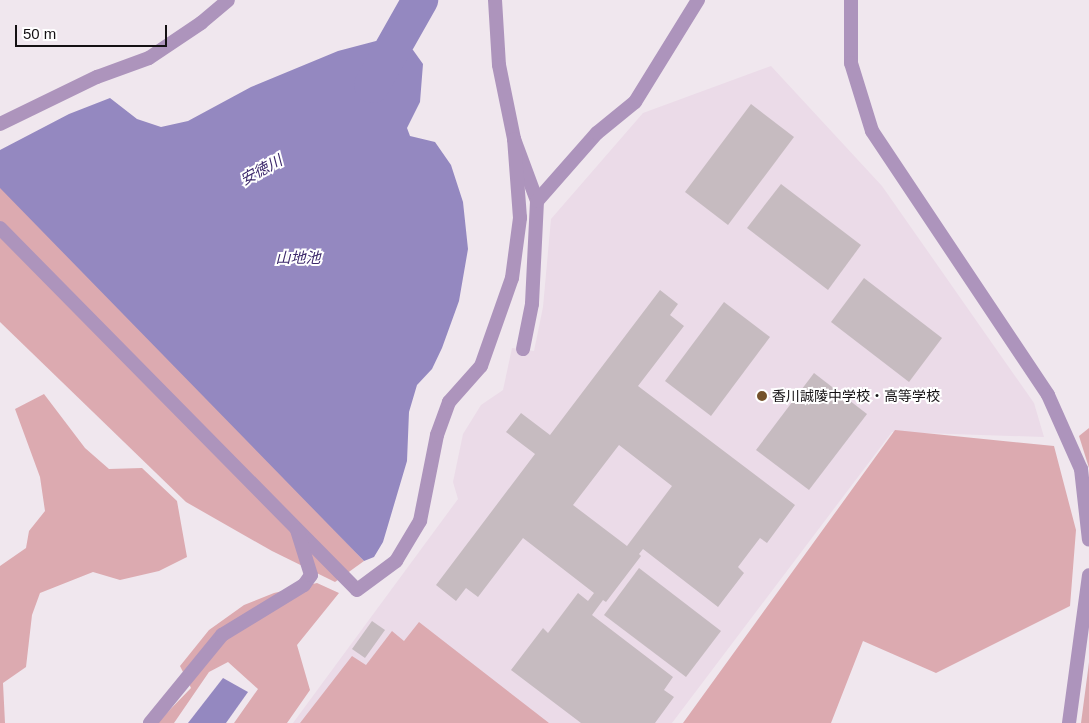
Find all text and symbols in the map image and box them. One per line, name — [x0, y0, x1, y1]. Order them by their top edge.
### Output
scale bar — [18, 15, 170, 47]
text: 50 m — [23, 25, 56, 42]
water label: 安徳川 — [237, 151, 285, 189]
water label: 山地池 — [276, 249, 320, 267]
place label: 香川誠陵中学校・高等学校 — [772, 388, 940, 404]
marker: 香川誠陵中学校・高等学校 — [756, 390, 768, 402]

